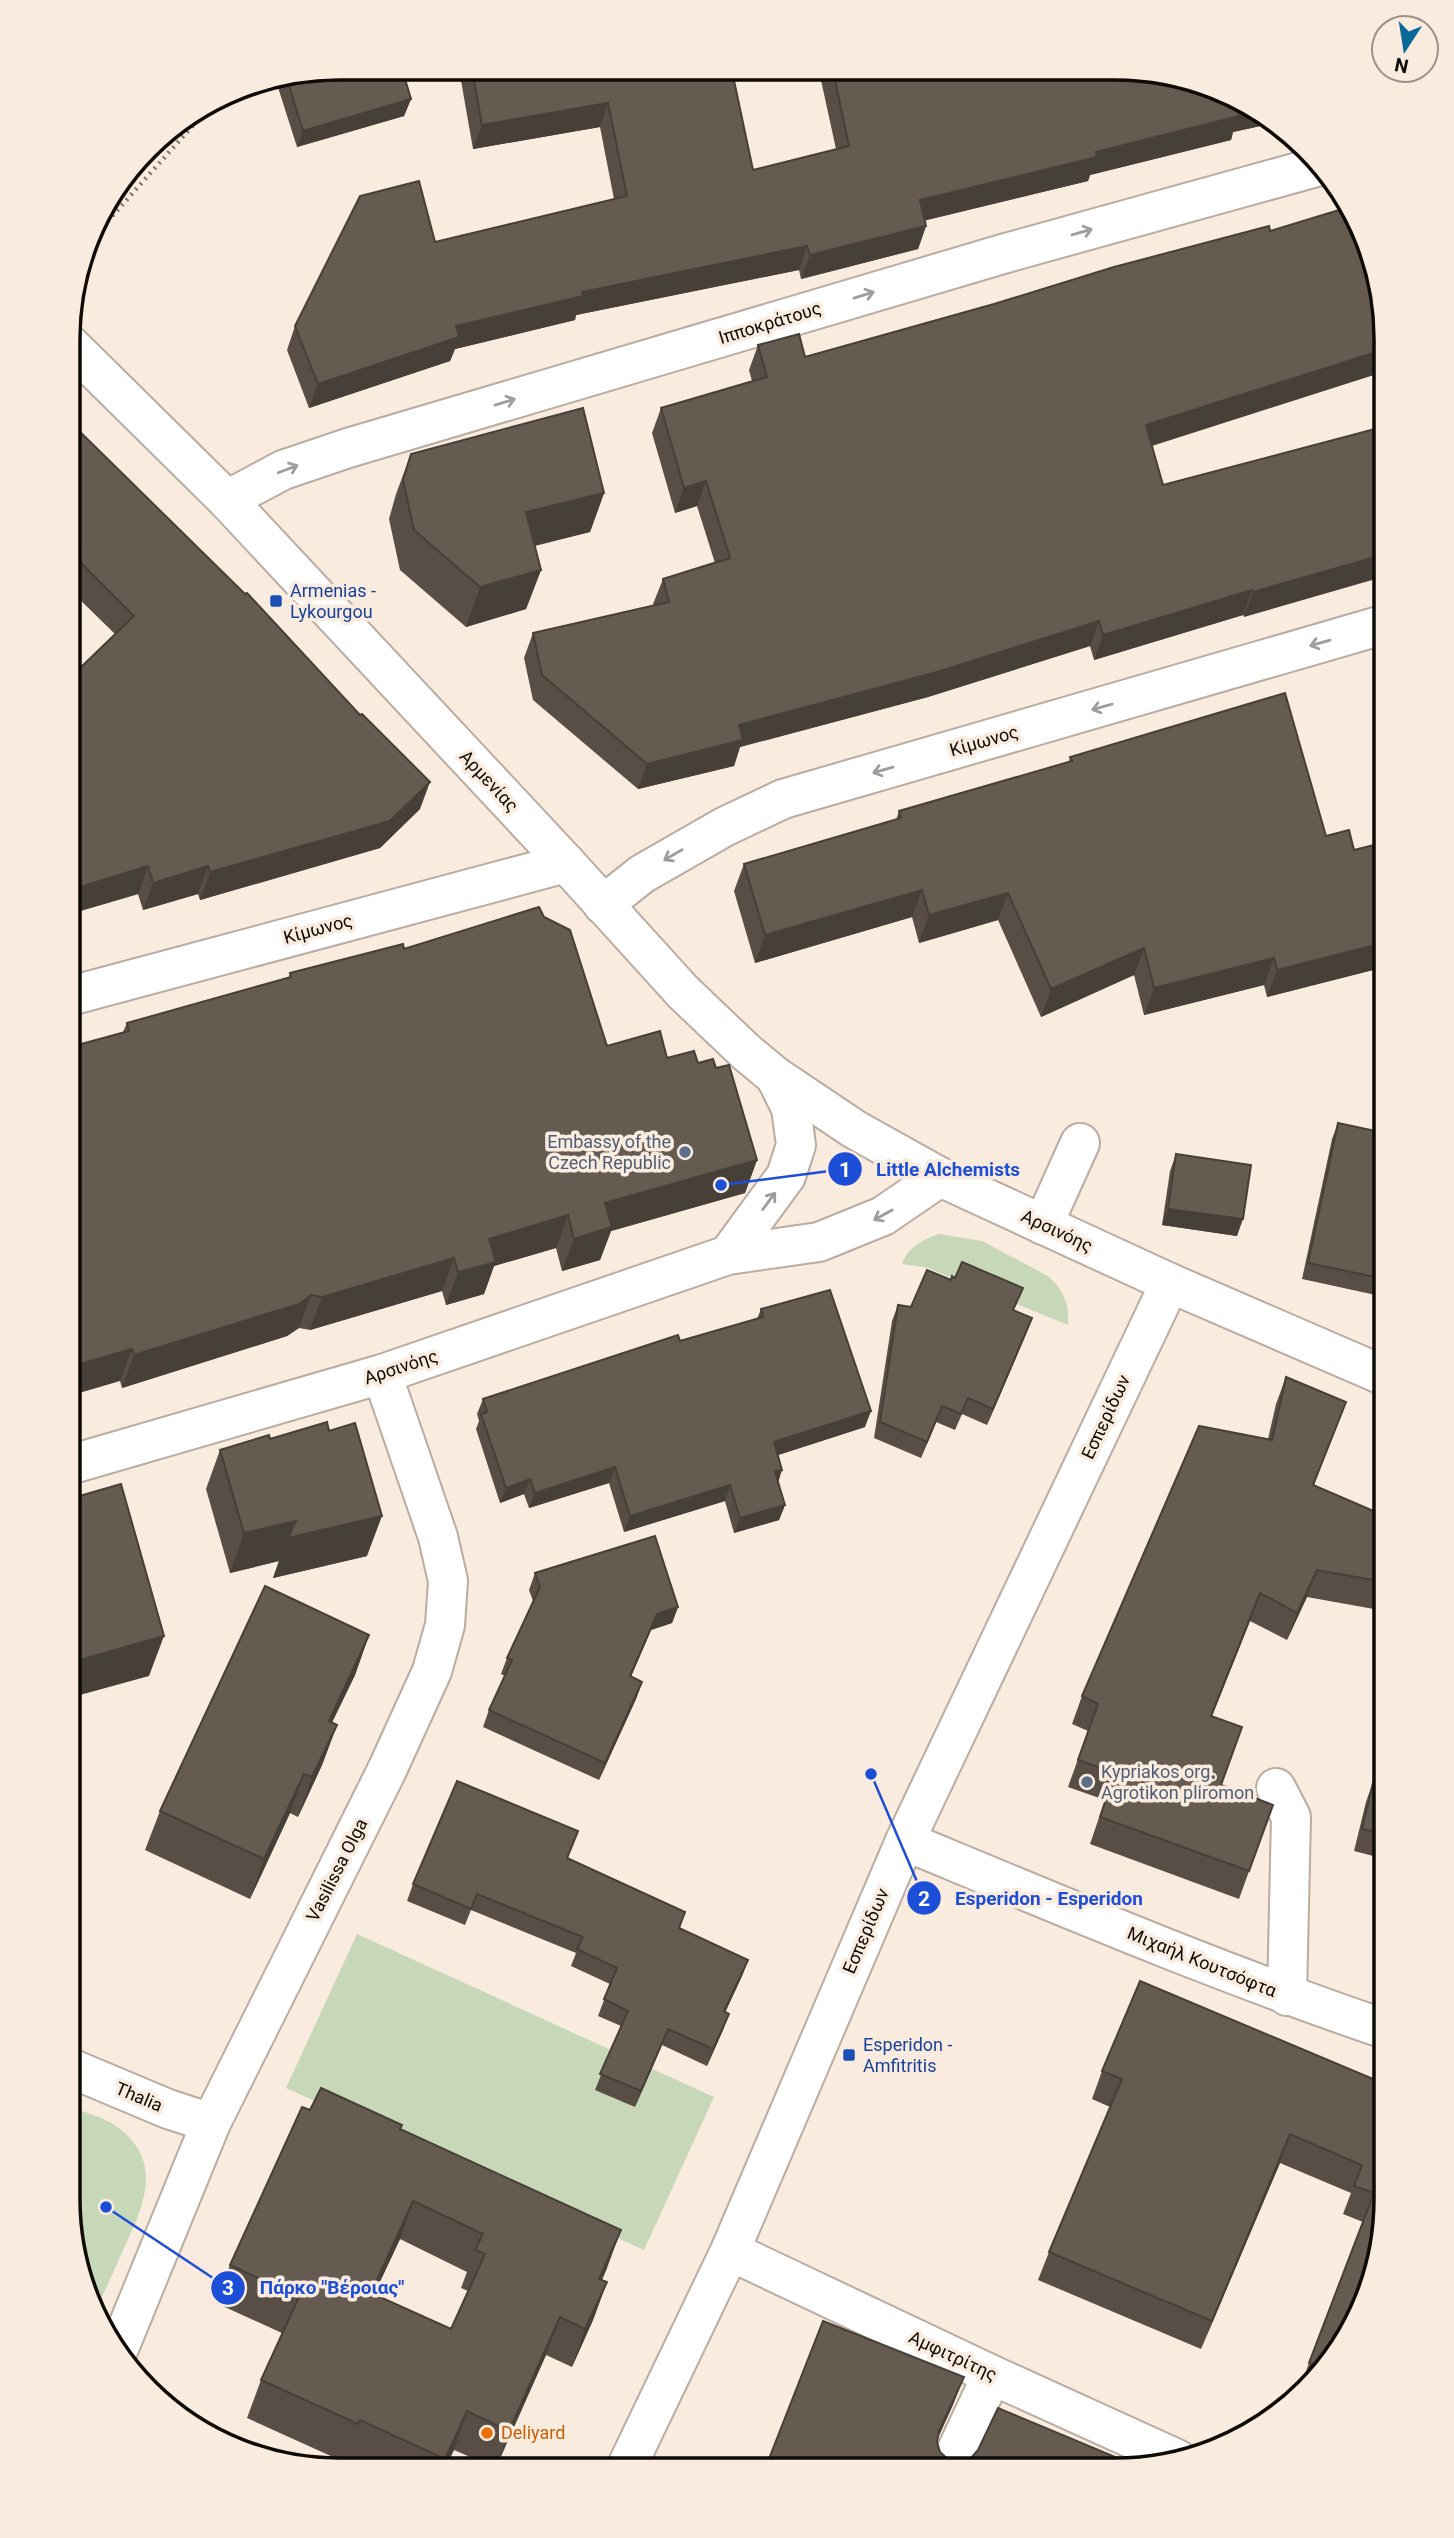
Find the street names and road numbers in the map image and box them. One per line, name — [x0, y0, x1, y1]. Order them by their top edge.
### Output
street label: Ιπποκράτους — [716, 297, 824, 348]
street label: Κίμωνος — [947, 721, 1021, 760]
street label: Αρμενίας — [456, 746, 523, 816]
street label: Κίμωνος — [281, 909, 355, 948]
street label: Αρσινόης — [1018, 1205, 1096, 1256]
street label: Αρσινόης — [361, 1345, 440, 1388]
street label: Εσπερίδων — [1077, 1371, 1134, 1462]
street label: Vasilissa Olga — [302, 1815, 372, 1925]
street label: Εσπερίδων — [838, 1885, 893, 1977]
street label: Μιχαήλ Κουτσόφτα — [1124, 1922, 1281, 2001]
street label: Thalia — [113, 2077, 166, 2116]
street label: Αμφιτρίτης — [906, 2326, 1001, 2385]

